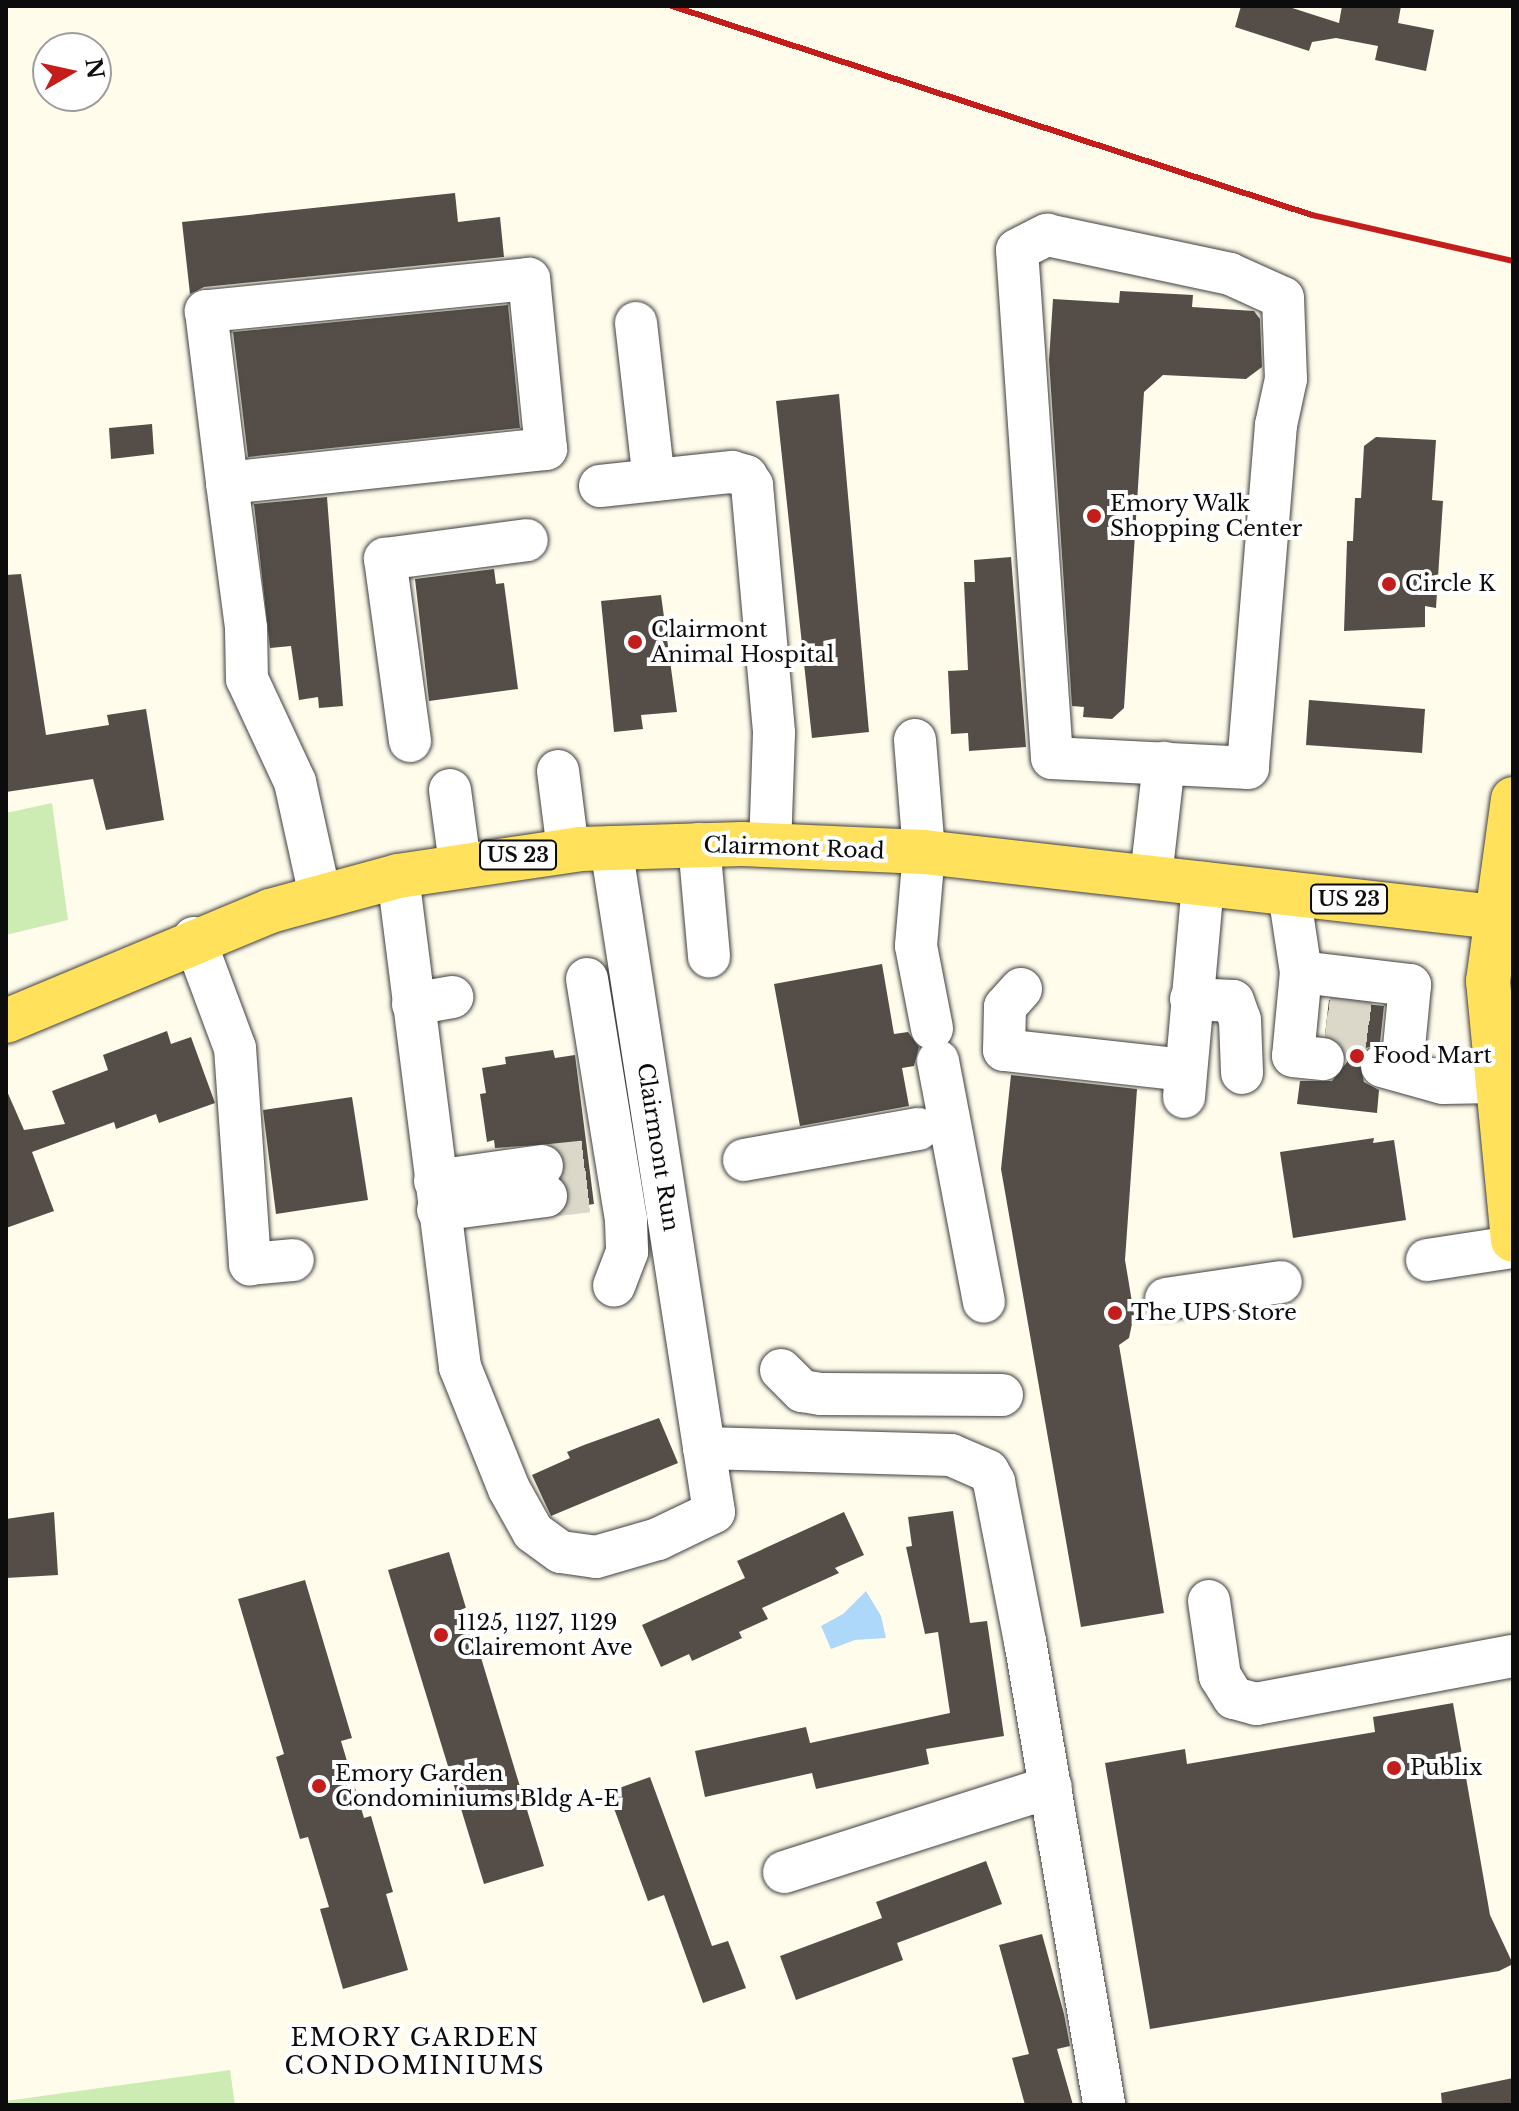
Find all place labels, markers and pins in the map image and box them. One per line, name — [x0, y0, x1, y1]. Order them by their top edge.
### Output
place label: Emory Walk Shopping Center — [1110, 490, 1303, 542]
marker: Emory Walk Shopping Center — [1085, 507, 1103, 525]
place label: Circle K — [1405, 571, 1495, 597]
marker: Circle K — [1380, 575, 1398, 593]
place label: Clairmont Animal Hospital — [651, 616, 834, 668]
marker: Clairmont Animal Hospital — [626, 633, 644, 651]
place label: Food Mart — [1373, 1043, 1492, 1069]
marker: Food Mart — [1348, 1047, 1366, 1065]
place label: The UPS Store — [1131, 1300, 1297, 1326]
marker: The UPS Store — [1106, 1304, 1124, 1322]
place label: 1125, 1127, 1129 Clairemont Ave — [457, 1609, 633, 1660]
marker: 1125, 1127, 1129 Clairemont Ave — [432, 1626, 450, 1644]
place label: Publix — [1410, 1755, 1482, 1781]
marker: Publix — [1385, 1759, 1403, 1777]
place label: Emory Garden Condominiums Bldg A-E — [335, 1760, 621, 1812]
marker: Emory Garden Condominiums Bldg A-E — [310, 1777, 328, 1795]

